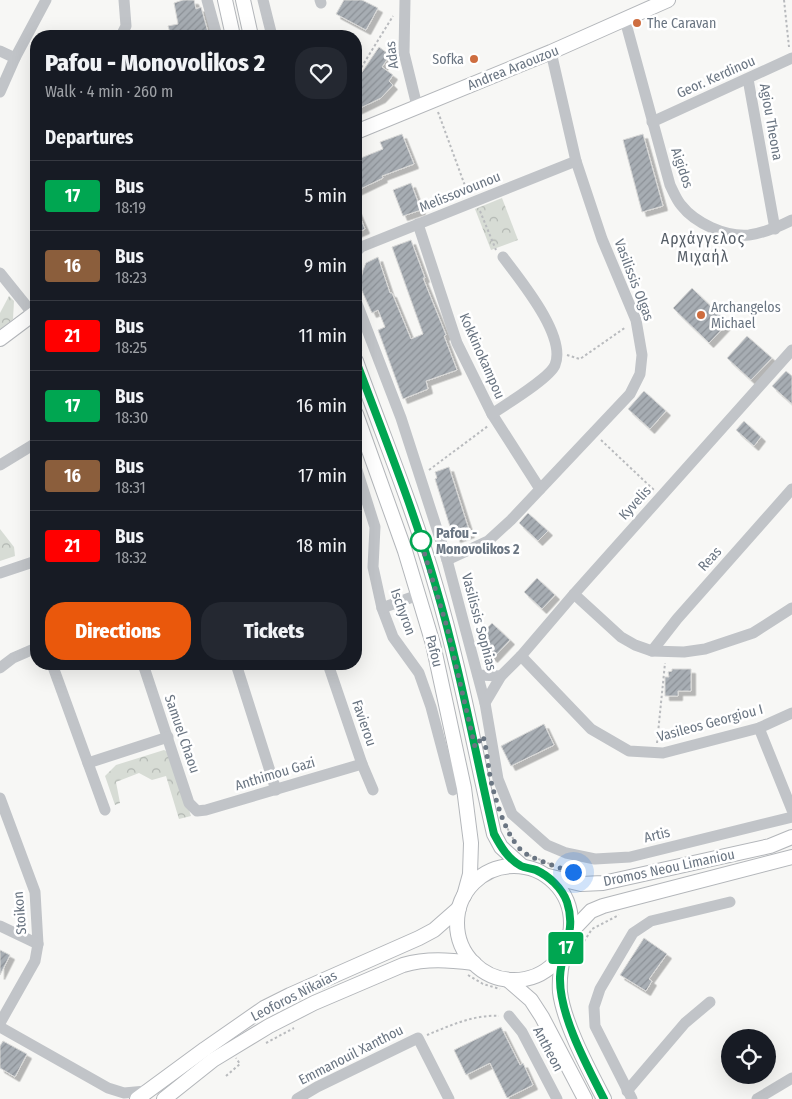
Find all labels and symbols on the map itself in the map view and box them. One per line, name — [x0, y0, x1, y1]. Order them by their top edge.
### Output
place label: The Caravan — [647, 15, 716, 32]
marker: The Caravan — [631, 17, 643, 29]
street label: Adas — [382, 40, 402, 70]
street label: Andrea Araouzou — [465, 42, 561, 94]
place label: Sofka — [432, 51, 464, 68]
street label: Geor. Kerdinou — [674, 52, 758, 102]
marker: Sofka — [468, 53, 480, 65]
street label: Agiou Theona — [756, 82, 786, 162]
street label: Aigidos — [667, 145, 697, 191]
street label: Melissovounou — [417, 168, 503, 216]
district label: Αρχάγγελος Μιχαήλ — [661, 229, 745, 266]
street label: Vasilissis Olgas — [611, 237, 657, 323]
place label: Archangelos Michael — [711, 299, 781, 332]
marker: Archangelos Michael — [695, 309, 707, 321]
street label: Kokkinokampou — [456, 311, 508, 401]
street label: Kyvelis — [615, 483, 655, 523]
place label: Pafou - Monovolikos 2 — [436, 525, 520, 558]
marker: Pafou - Monovolikos 2 — [410, 530, 432, 552]
street label: Reas — [695, 543, 725, 575]
street label: Vasilissis Sophias — [458, 571, 500, 673]
street label: Ischyron — [387, 586, 419, 638]
street label: Pafou — [422, 633, 446, 669]
street label: Samuel Chaou — [161, 693, 203, 775]
street label: Favierou — [348, 698, 380, 748]
street label: Vasileos Georgiou I — [655, 701, 765, 745]
street label: Anthimou Gazi — [233, 754, 317, 794]
street label: Artis — [642, 824, 672, 846]
street label: Dromos Neou Limaniou — [602, 846, 736, 890]
your location — [561, 860, 586, 885]
street label: Stoikon — [10, 891, 30, 935]
line badge: 17 — [544, 932, 588, 964]
street label: Leoforos Nikaias — [248, 967, 340, 1025]
street label: Emmanouil Xanthou — [296, 1021, 406, 1089]
street label: Antheon — [529, 1024, 567, 1074]

